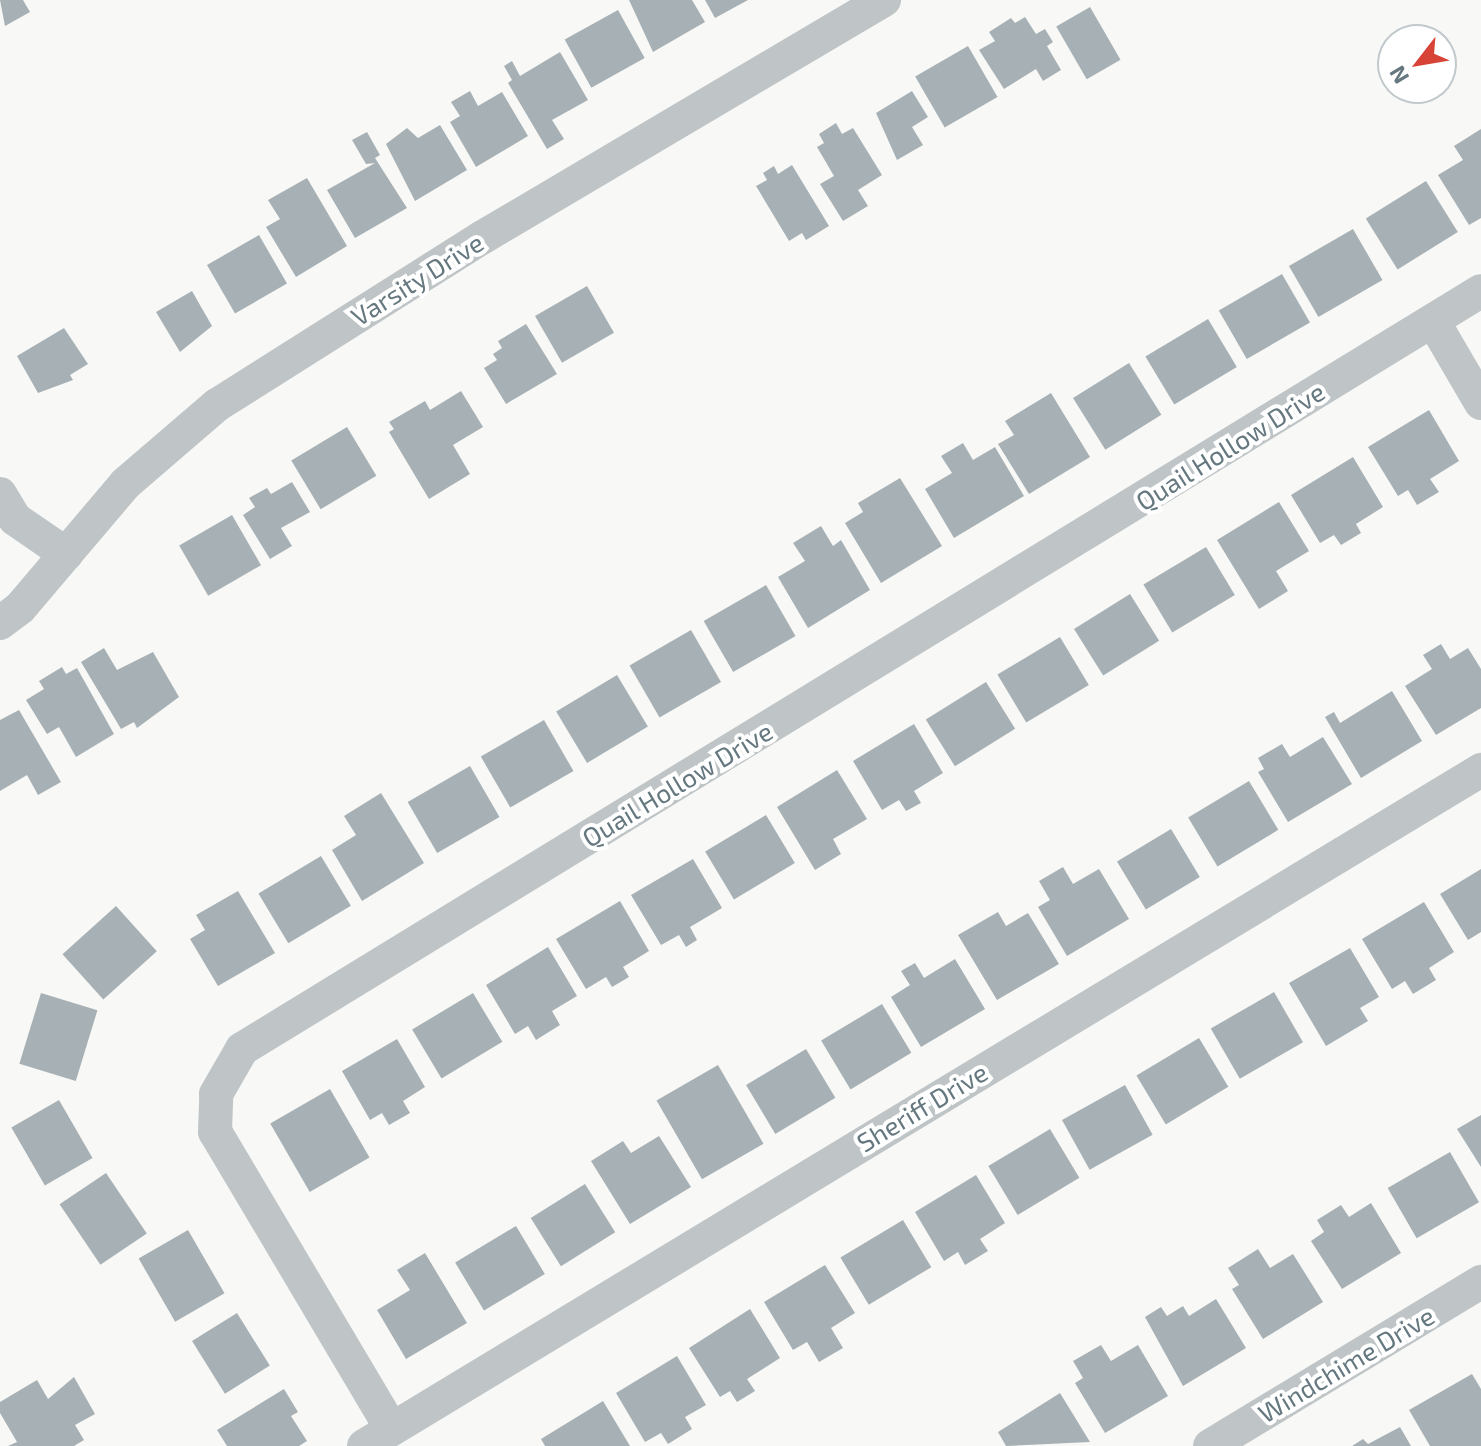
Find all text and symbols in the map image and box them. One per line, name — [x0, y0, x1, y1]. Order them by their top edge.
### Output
north arrow — [1377, 24, 1457, 104]
text: N — [1383, 62, 1413, 89]
street label: Varsity Drive — [345, 226, 489, 332]
street label: Quail Hollow Drive — [1129, 375, 1331, 517]
street label: Quail Hollow Drive — [576, 715, 778, 853]
street label: Sheriff Drive — [851, 1056, 993, 1158]
street label: Windchime Drive — [1252, 1299, 1440, 1429]

